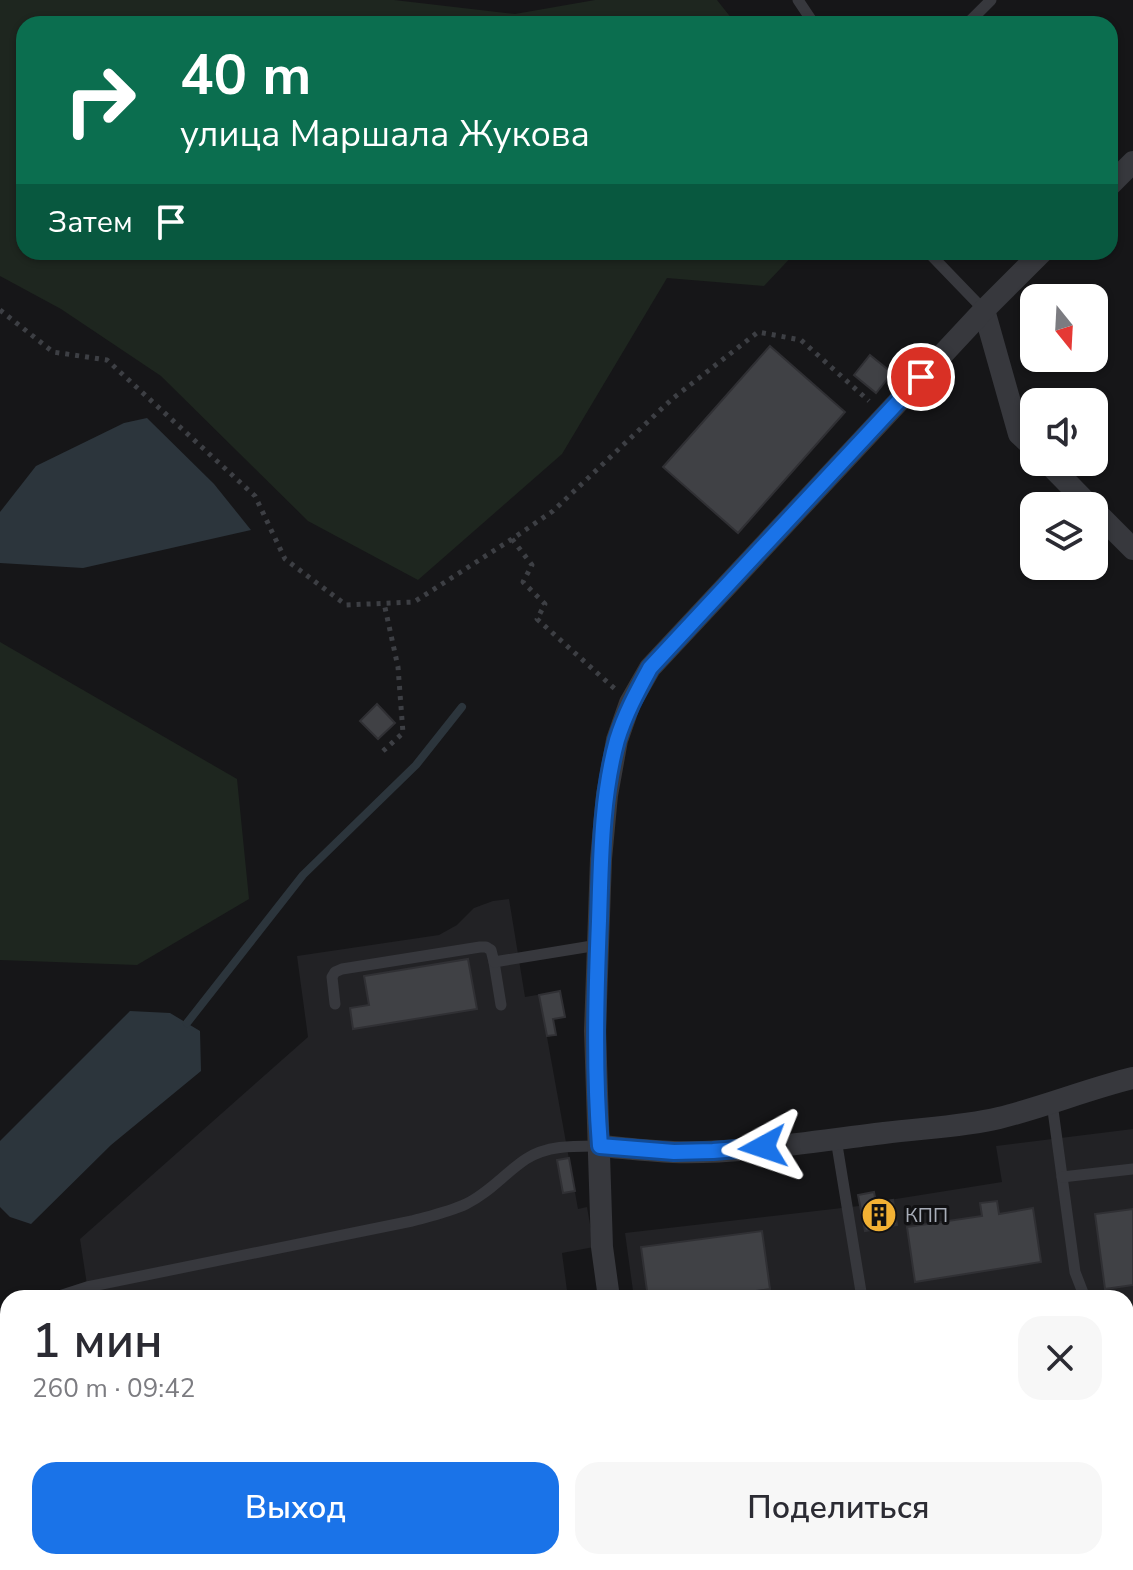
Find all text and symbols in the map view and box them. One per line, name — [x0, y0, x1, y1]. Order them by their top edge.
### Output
text: 40 m — [180, 37, 311, 114]
icon: right — [48, 48, 152, 152]
text: улица Маршала Жукова — [180, 110, 590, 159]
icon: arrive — [149, 200, 193, 244]
text: Затем — [48, 202, 133, 243]
north arrow — [1020, 284, 1108, 372]
map controls — [1020, 284, 1108, 580]
pin — [887, 343, 955, 411]
icon: arrive — [899, 355, 943, 399]
button: sound — [1020, 388, 1108, 476]
button: layers — [1020, 492, 1108, 580]
position arrow — [721, 1105, 805, 1189]
building icon: КПП — [860, 1196, 898, 1234]
place label: КПП — [905, 1202, 948, 1229]
text: 1 мин — [32, 1308, 163, 1374]
button: close — [1018, 1316, 1102, 1400]
text: 260 m · 09:42 — [32, 1371, 195, 1406]
button: Выход — [32, 1462, 559, 1554]
button: Поделиться — [575, 1462, 1102, 1554]

